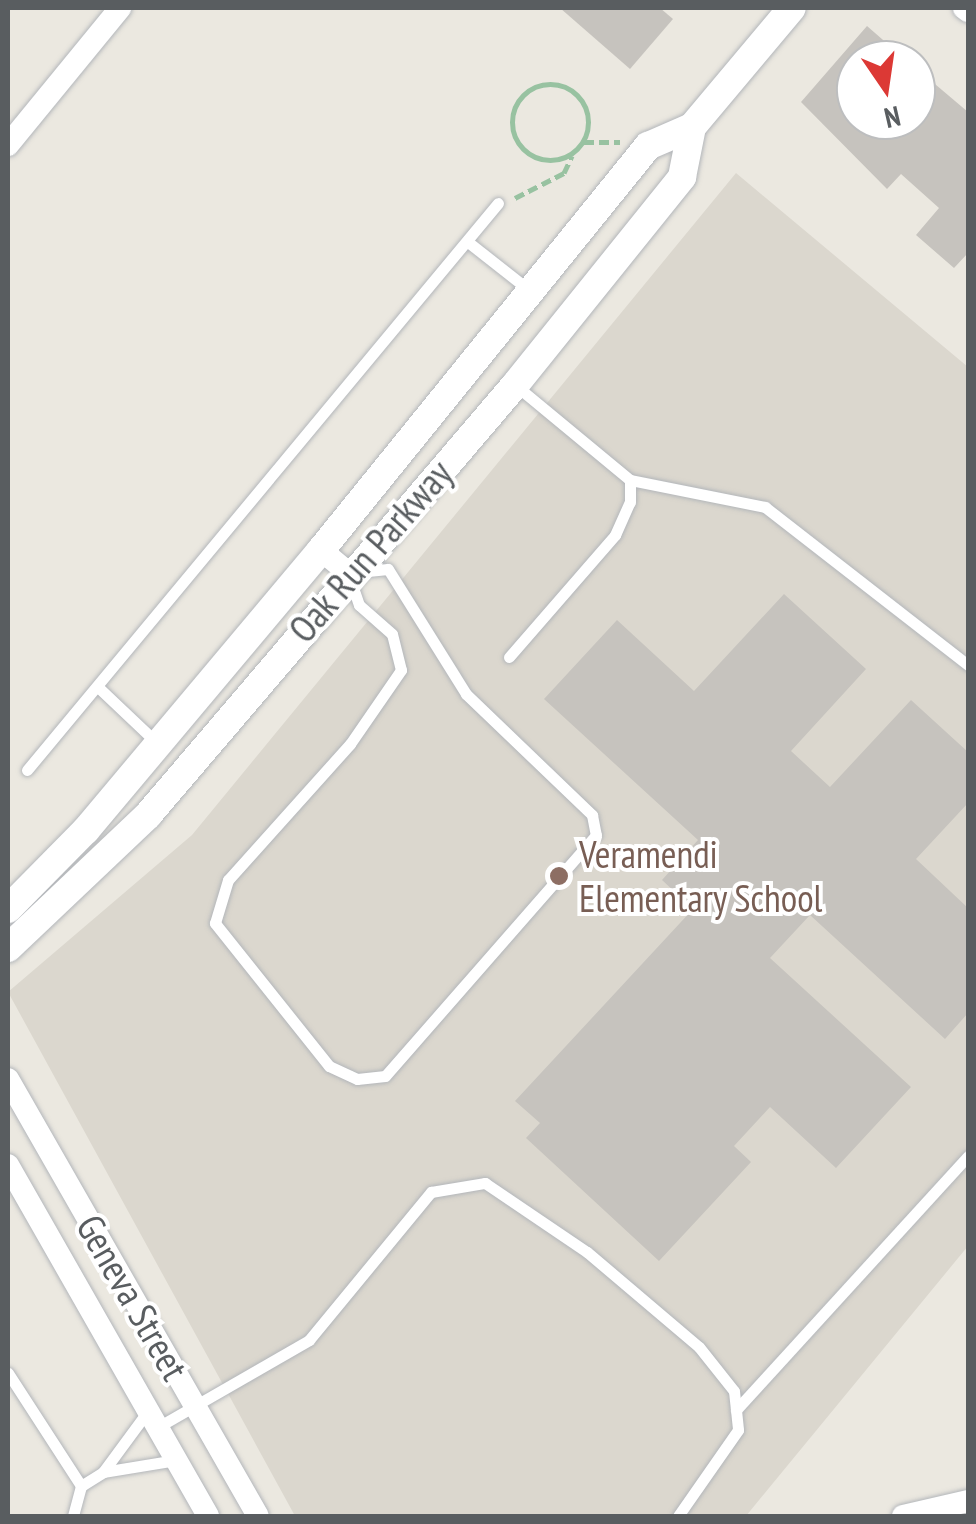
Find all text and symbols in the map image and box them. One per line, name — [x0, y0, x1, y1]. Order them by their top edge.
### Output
north arrow — [836, 40, 936, 140]
text: N — [881, 98, 904, 137]
street label: Oak Run Parkway — [278, 450, 462, 652]
place label: Veramendi Elementary School — [579, 831, 824, 921]
marker: Veramendi Elementary School — [548, 865, 570, 887]
street label: Geneva Street — [68, 1206, 198, 1388]

